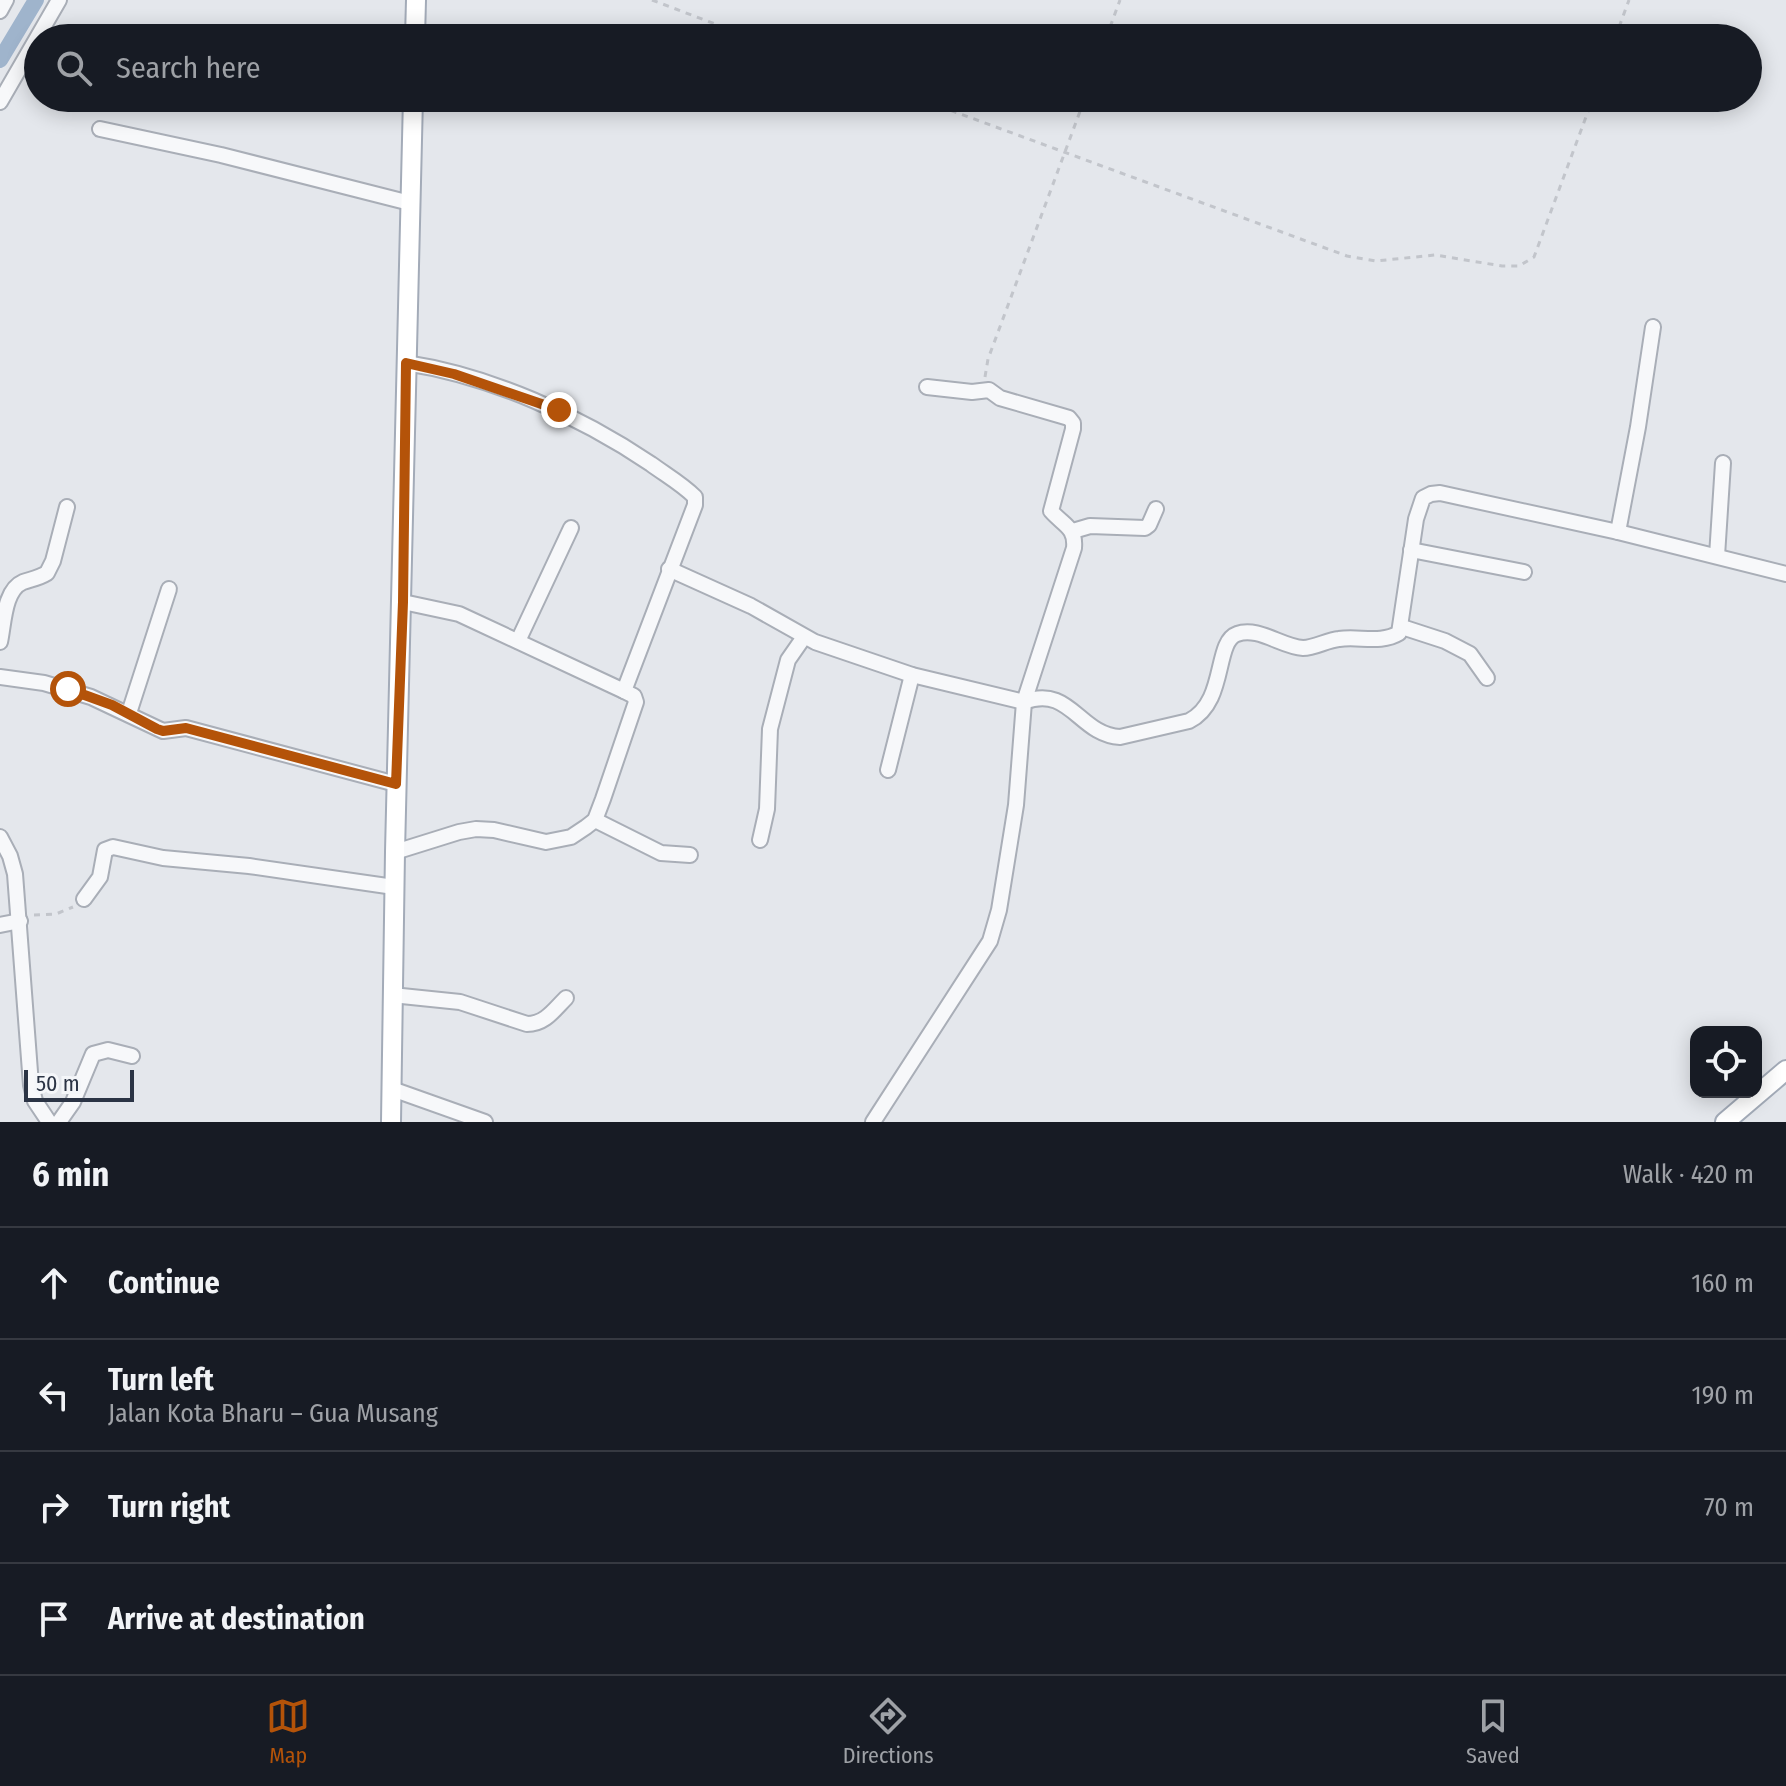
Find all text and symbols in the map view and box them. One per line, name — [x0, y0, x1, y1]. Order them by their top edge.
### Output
search box — [24, 24, 1762, 112]
icon: search — [52, 46, 96, 90]
text: Search here — [116, 50, 261, 86]
route end — [541, 392, 577, 428]
route start — [50, 671, 86, 707]
map controls — [1690, 1026, 1762, 1098]
button: locate — [1690, 1026, 1762, 1098]
scale bar — [24, 1066, 134, 1102]
text: 50 m — [36, 1070, 80, 1097]
text: 6 min — [32, 1154, 109, 1195]
text: Walk · 420 m — [1623, 1159, 1754, 1190]
icon: ahead — [32, 1261, 76, 1305]
text: Continue — [108, 1265, 220, 1301]
text: 160 m — [1691, 1268, 1754, 1299]
text: Turn left — [108, 1362, 214, 1398]
icon: left — [32, 1373, 76, 1417]
text: 190 m — [1692, 1380, 1754, 1411]
text: Jalan Kota Bharu – Gua Musang — [108, 1398, 438, 1429]
icon: right — [32, 1485, 76, 1529]
text: Turn right — [108, 1489, 230, 1525]
text: 70 m — [1704, 1492, 1754, 1523]
icon: arrive — [32, 1597, 76, 1641]
text: Arrive at destination — [108, 1601, 365, 1637]
tab: Map — [266, 1694, 310, 1769]
tab: Directions — [843, 1694, 934, 1769]
tab: Saved — [1466, 1694, 1520, 1769]

